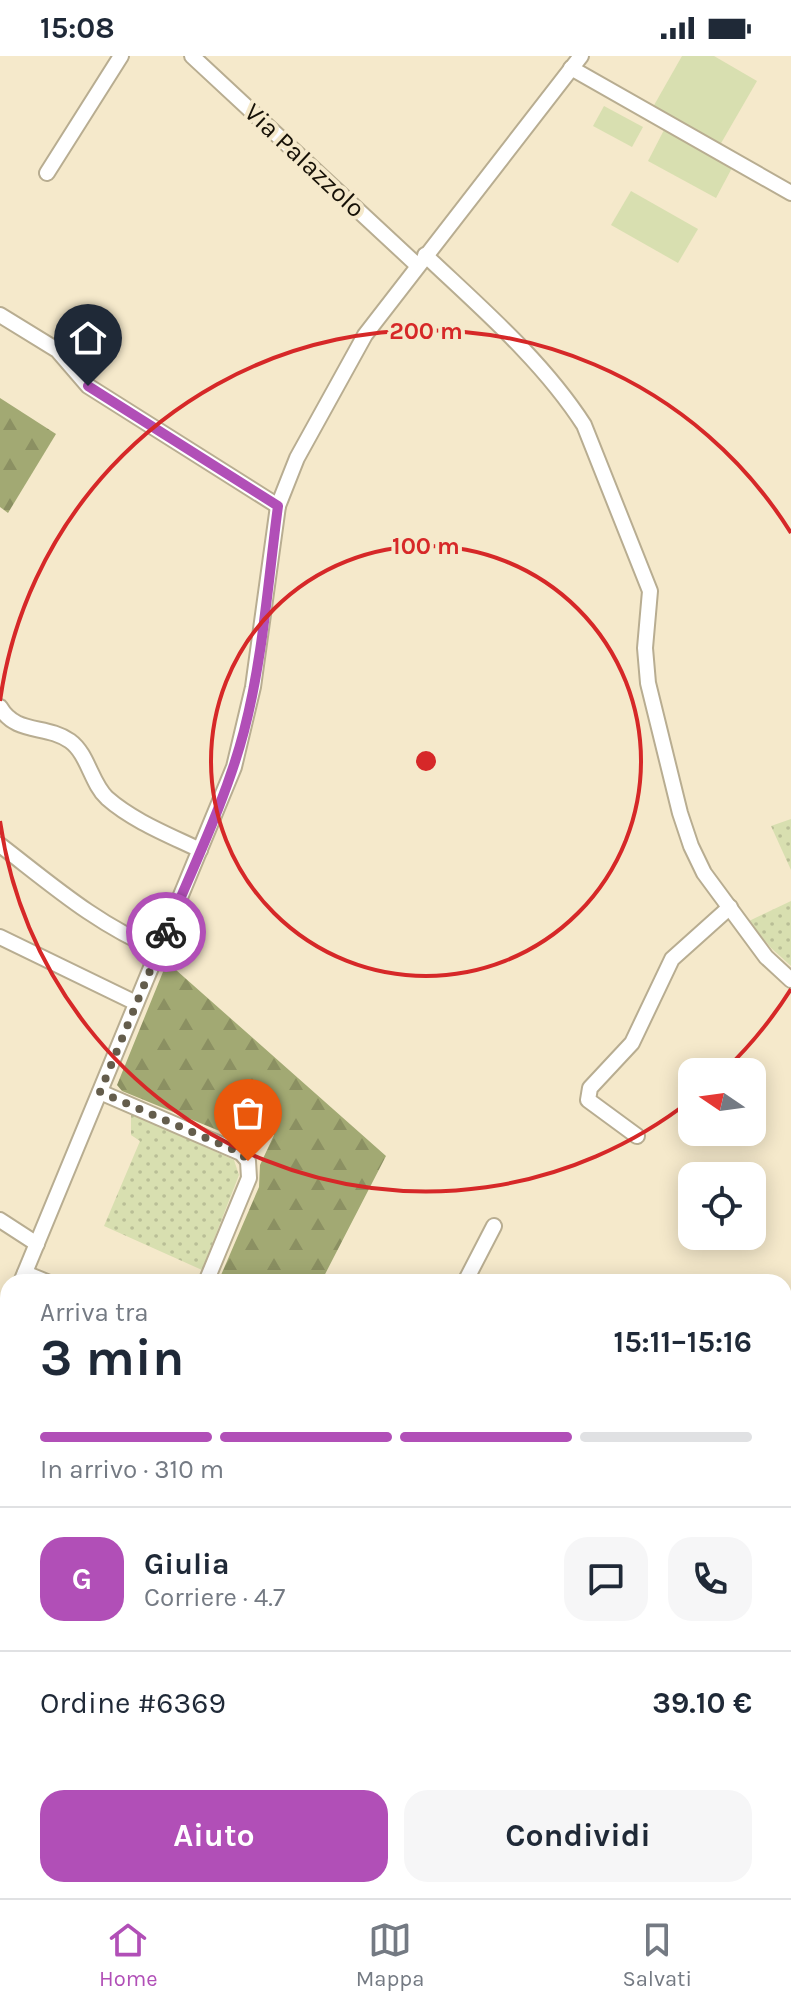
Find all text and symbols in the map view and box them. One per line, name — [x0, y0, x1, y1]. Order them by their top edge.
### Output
text: 15:08 — [40, 10, 115, 46]
street label: Via Palazzolo — [238, 97, 371, 224]
pin — [54, 304, 122, 386]
icon: home — [66, 316, 110, 360]
text: 200 m — [389, 317, 463, 345]
text: 100 m — [392, 532, 460, 560]
centre of rings — [412, 747, 440, 775]
courier — [126, 892, 206, 972]
icon: bike — [144, 910, 188, 954]
north arrow — [678, 1058, 766, 1146]
map controls — [678, 1058, 766, 1250]
pin — [214, 1079, 282, 1161]
icon: bag — [226, 1091, 270, 1135]
button: locate — [678, 1162, 766, 1250]
text: Arriva tra — [40, 1297, 149, 1328]
text: 15:11–15:16 — [613, 1324, 752, 1360]
text: 3 min — [40, 1327, 184, 1388]
text: In arrivo · 310 m — [40, 1454, 224, 1485]
button: chat — [564, 1537, 648, 1621]
button: phone — [668, 1537, 752, 1621]
text: Giulia — [144, 1546, 230, 1582]
text: G — [72, 1561, 92, 1597]
text: Corriere · 4.7 — [144, 1582, 285, 1613]
text: Ordine #6369 — [40, 1685, 226, 1721]
text: 39.10 € — [652, 1685, 752, 1721]
button: Aiuto — [40, 1790, 388, 1882]
button: Condividi — [404, 1790, 752, 1882]
tab: Home — [99, 1918, 158, 1992]
tab: Mappa — [356, 1918, 424, 1992]
tab: Salvati — [622, 1918, 692, 1992]

